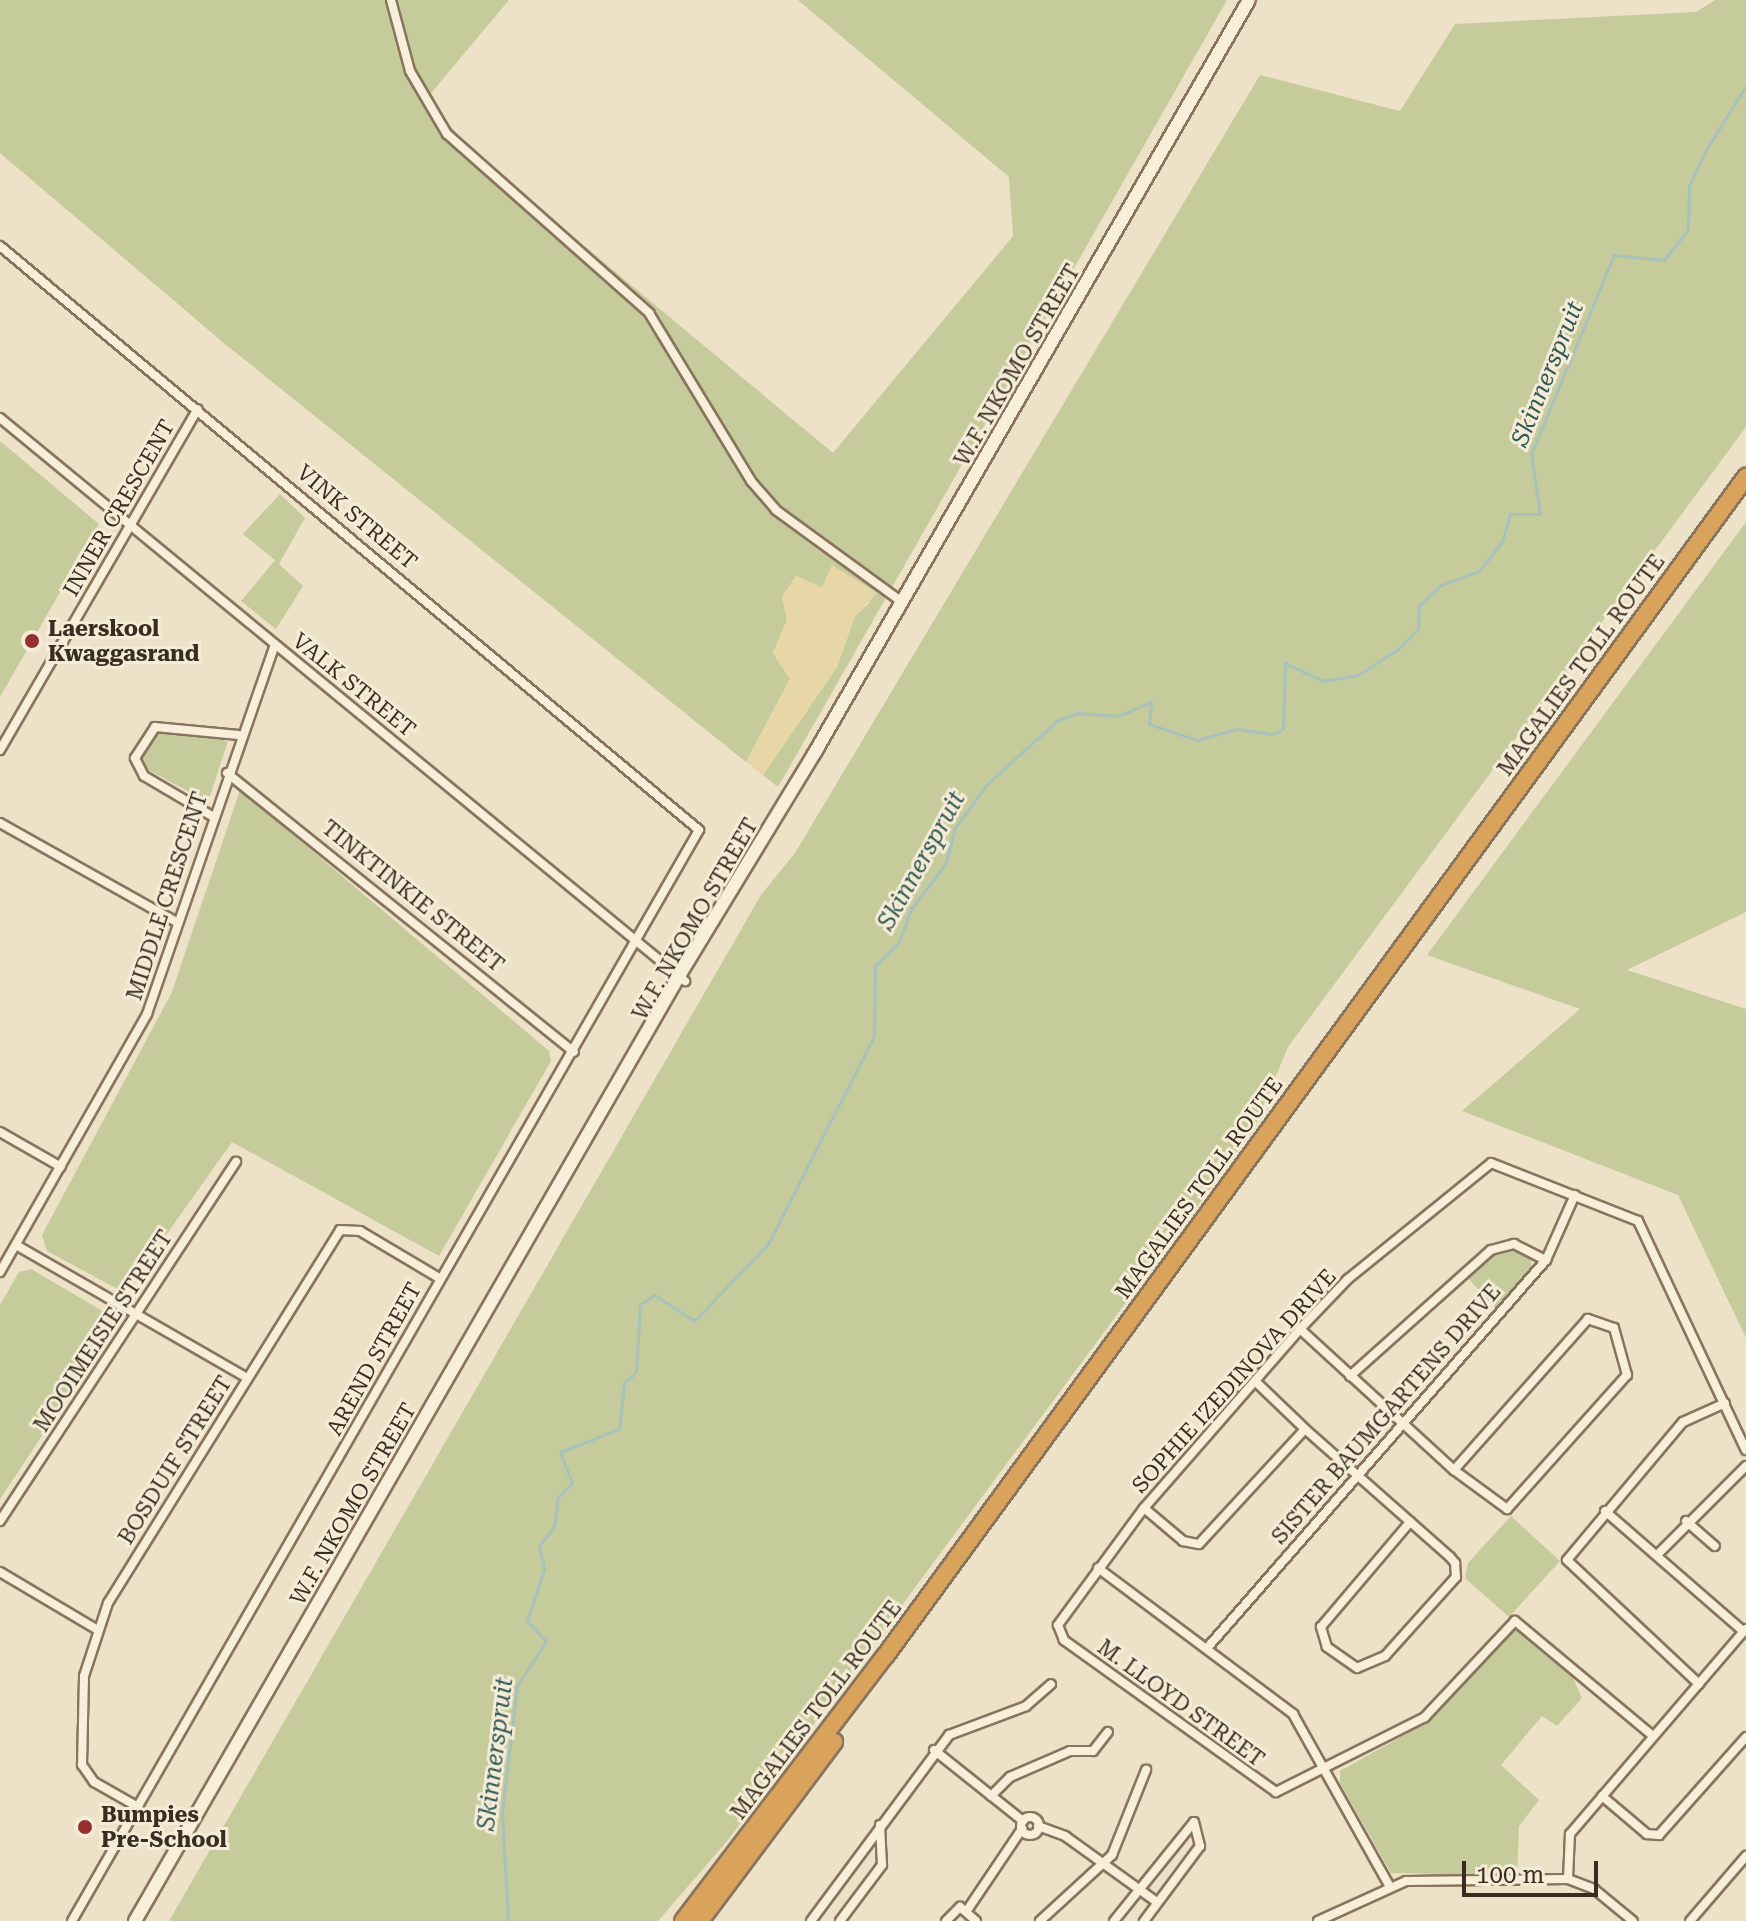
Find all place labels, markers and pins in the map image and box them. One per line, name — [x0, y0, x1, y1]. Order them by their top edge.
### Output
place label: Laerskool Kwaggasrand — [48, 615, 200, 666]
marker: Laerskool Kwaggasrand — [23, 632, 41, 650]
place label: Bumpies Pre-School — [101, 1801, 227, 1852]
marker: Bumpies Pre-School — [76, 1818, 94, 1836]

